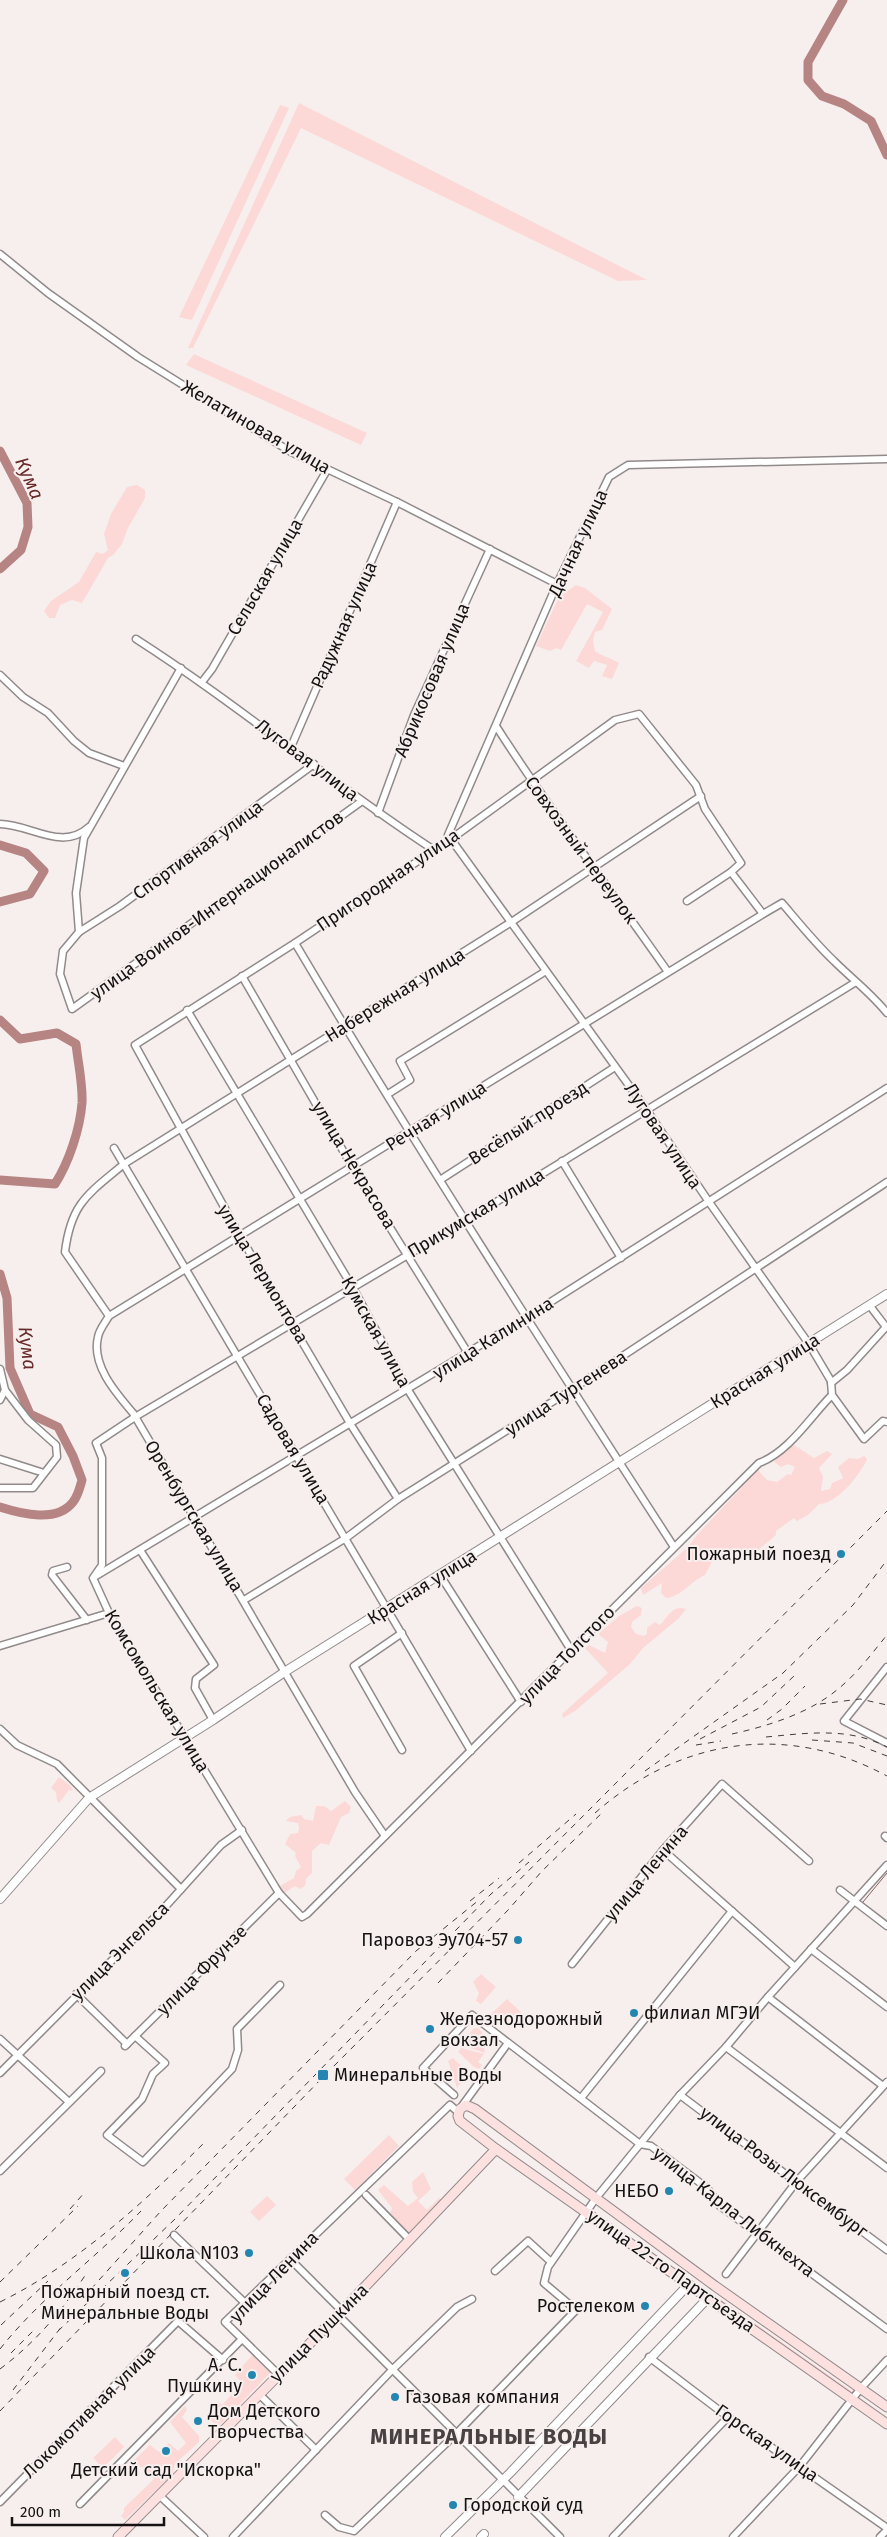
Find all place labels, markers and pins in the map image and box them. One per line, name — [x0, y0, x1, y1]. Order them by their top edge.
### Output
place label: Пожарный поезд — [687, 1543, 831, 1565]
marker: Пожарный поезд — [835, 1548, 847, 1560]
place label: Паровоз Эу704-57 — [361, 1929, 508, 1951]
marker: Паровоз Эу704-57 — [512, 1934, 524, 1946]
place label: филиал МГЭИ — [644, 2002, 760, 2024]
marker: филиал МГЭИ — [628, 2007, 640, 2019]
place label: Железнодорожный вокзал — [440, 2008, 603, 2051]
marker: Железнодорожный вокзал — [424, 2023, 436, 2035]
place label: Минеральные Воды — [334, 2064, 502, 2086]
marker: Минеральные Воды — [316, 2068, 330, 2082]
place label: НЕБО — [614, 2180, 659, 2202]
marker: НЕБО — [663, 2185, 675, 2197]
place label: Школа N103 — [139, 2242, 239, 2264]
marker: Школа N103 — [243, 2247, 255, 2259]
marker: Пожарный поезд ст. Минеральные Воды — [119, 2267, 131, 2279]
place label: Пожарный поезд ст. Минеральные Воды — [40, 2281, 210, 2324]
place label: Ростелеком — [537, 2295, 635, 2317]
marker: Ростелеком — [639, 2300, 651, 2312]
place label: А. С. Пушкину — [167, 2354, 242, 2397]
marker: А. С. Пушкину — [246, 2369, 258, 2381]
place label: Газовая компания — [405, 2386, 560, 2408]
marker: Газовая компания — [389, 2391, 401, 2403]
place label: Дом Детского Творчества — [207, 2400, 320, 2443]
marker: Дом Детского Творчества — [192, 2415, 204, 2427]
marker: Детский сад "Искорка" — [160, 2445, 172, 2457]
place label: Детский сад "Искорка" — [70, 2459, 261, 2481]
place label: Городской суд — [463, 2494, 583, 2516]
marker: Городской суд — [447, 2499, 459, 2511]

